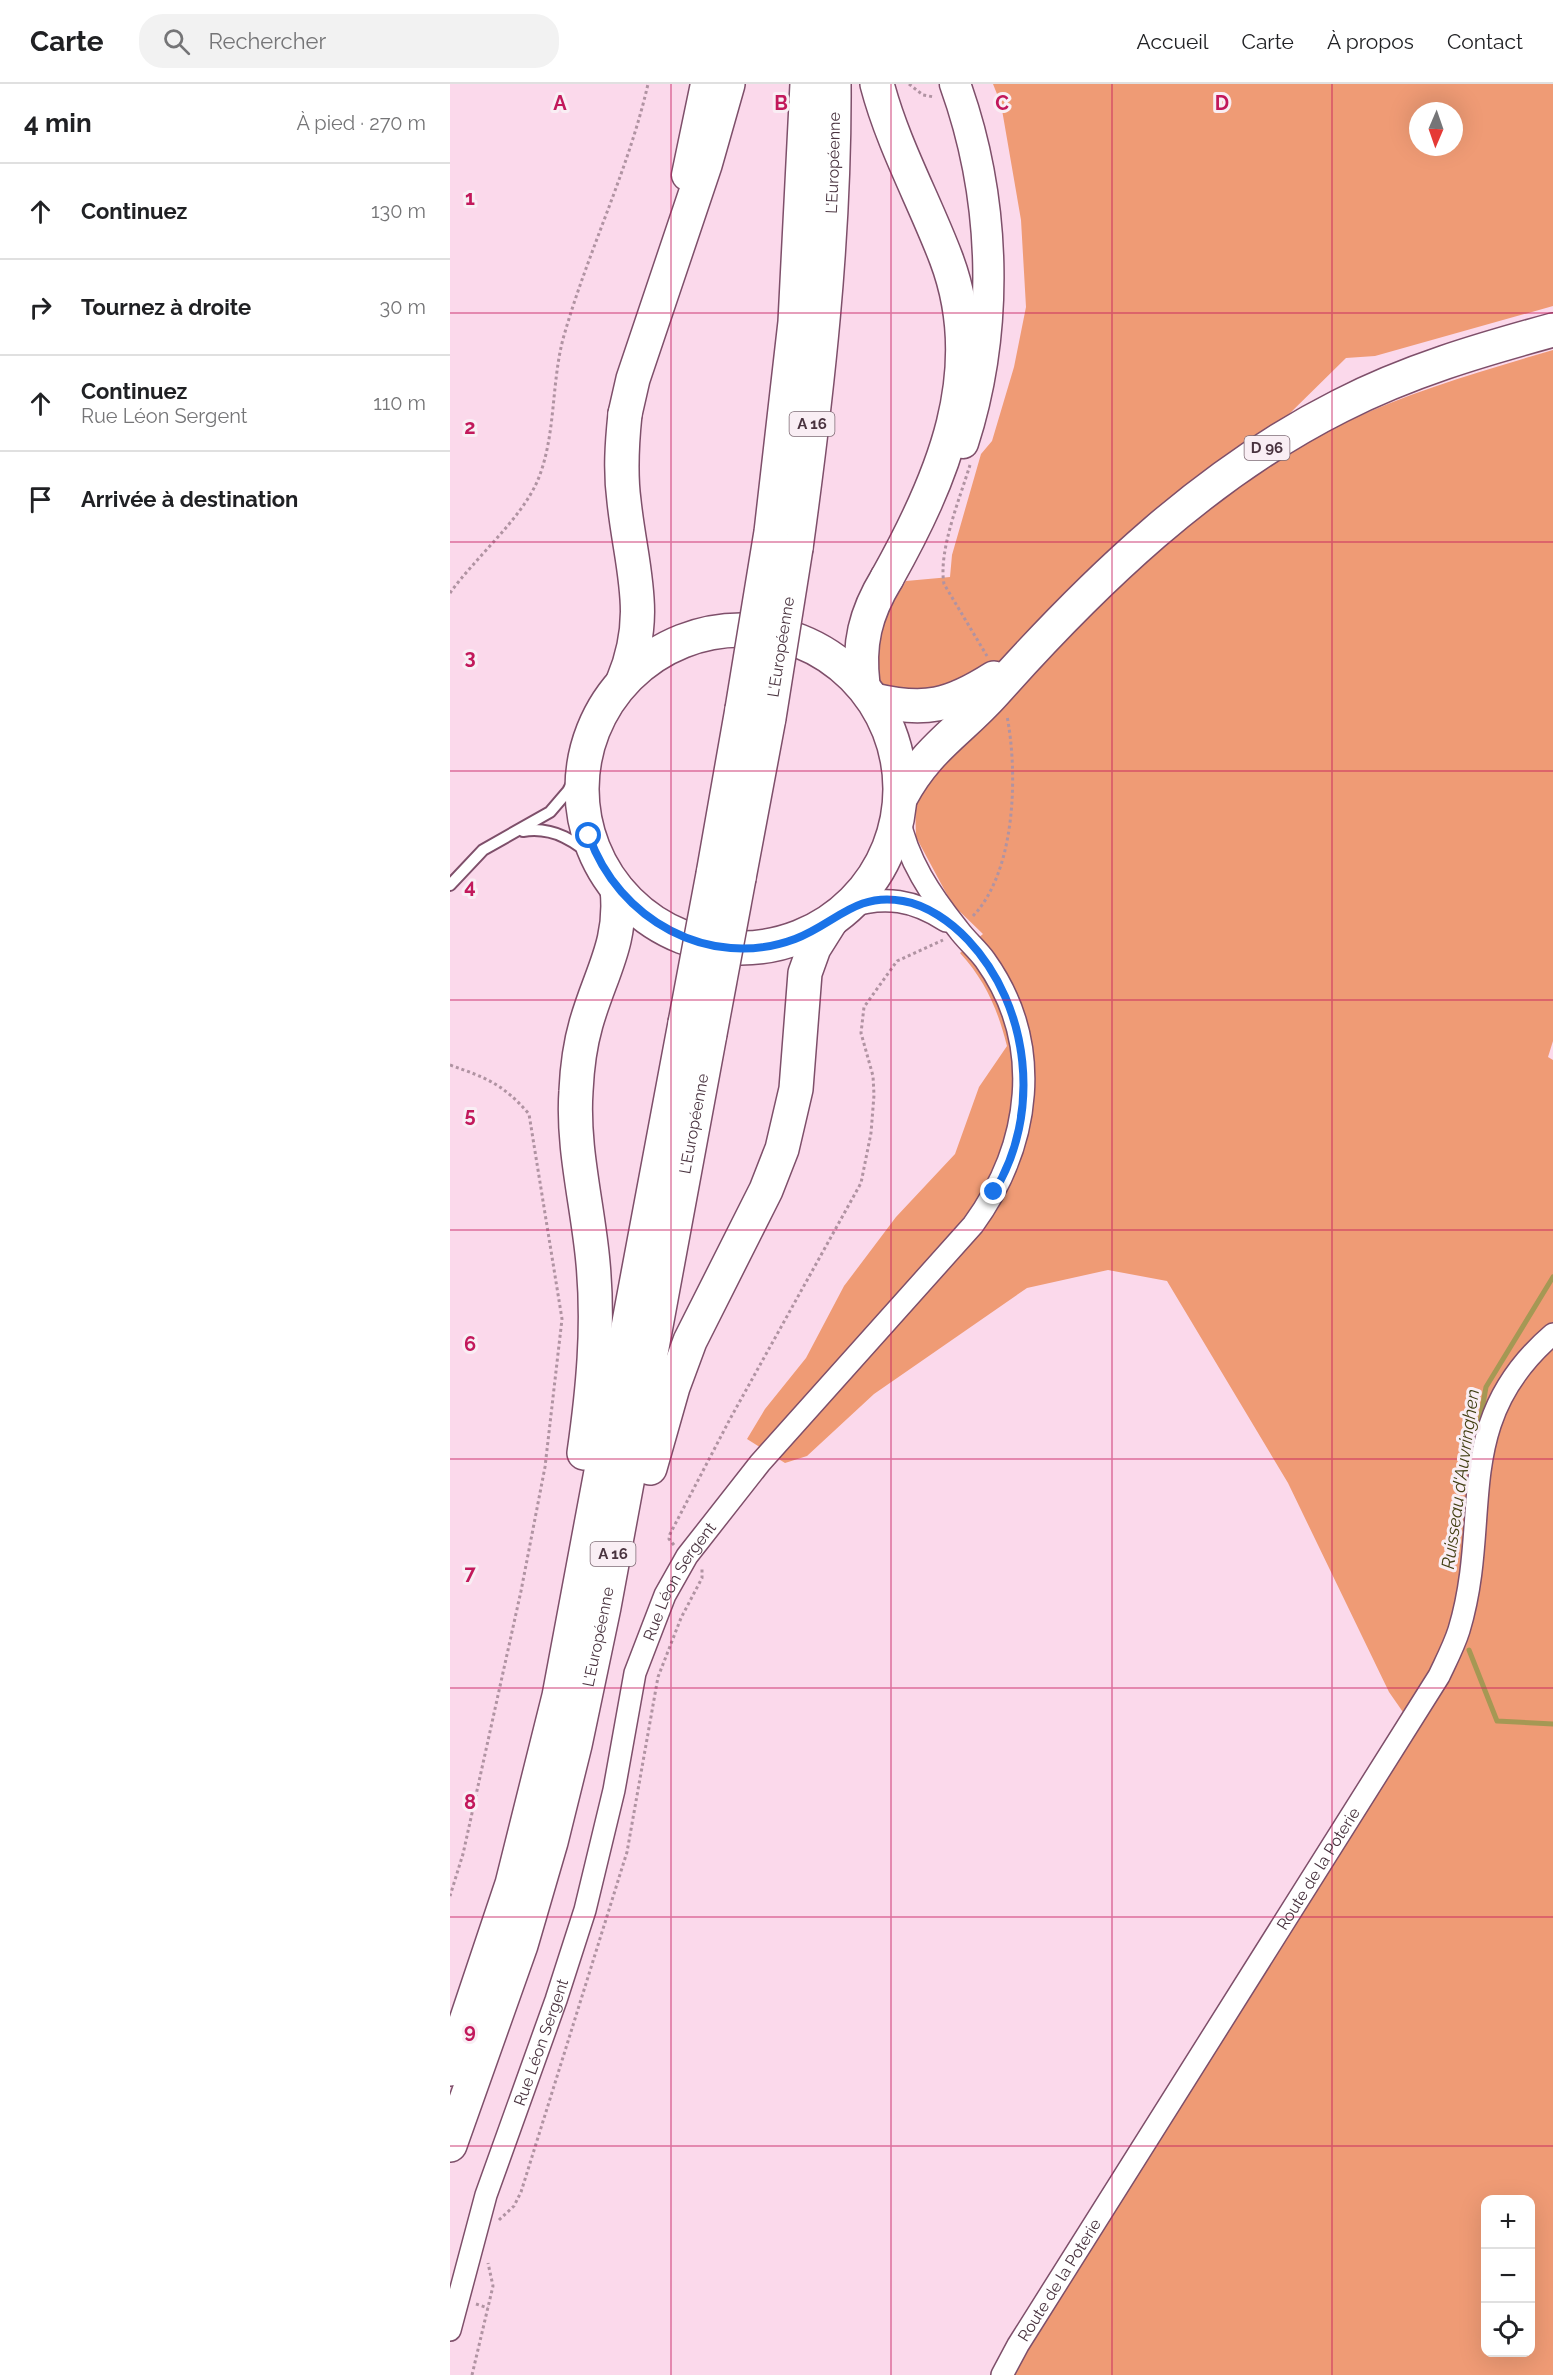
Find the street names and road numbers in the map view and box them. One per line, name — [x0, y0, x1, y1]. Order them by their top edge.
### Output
street label: L'Européenne — [821, 112, 843, 214]
road number: A 16 — [790, 412, 835, 436]
road number: D 96 — [1244, 436, 1290, 460]
street label: L'Européenne — [763, 595, 798, 699]
street label: L'Européenne — [675, 1072, 712, 1175]
street label: Rue Léon Sergent — [639, 1518, 720, 1643]
road number: A 16 — [590, 1542, 636, 1566]
street label: L'Européenne — [578, 1585, 617, 1688]
street label: Route de la Poterie — [1272, 1804, 1363, 1933]
street label: Rue Léon Sergent — [509, 1976, 572, 2108]
street label: Route de la Poterie — [1013, 2215, 1105, 2345]

